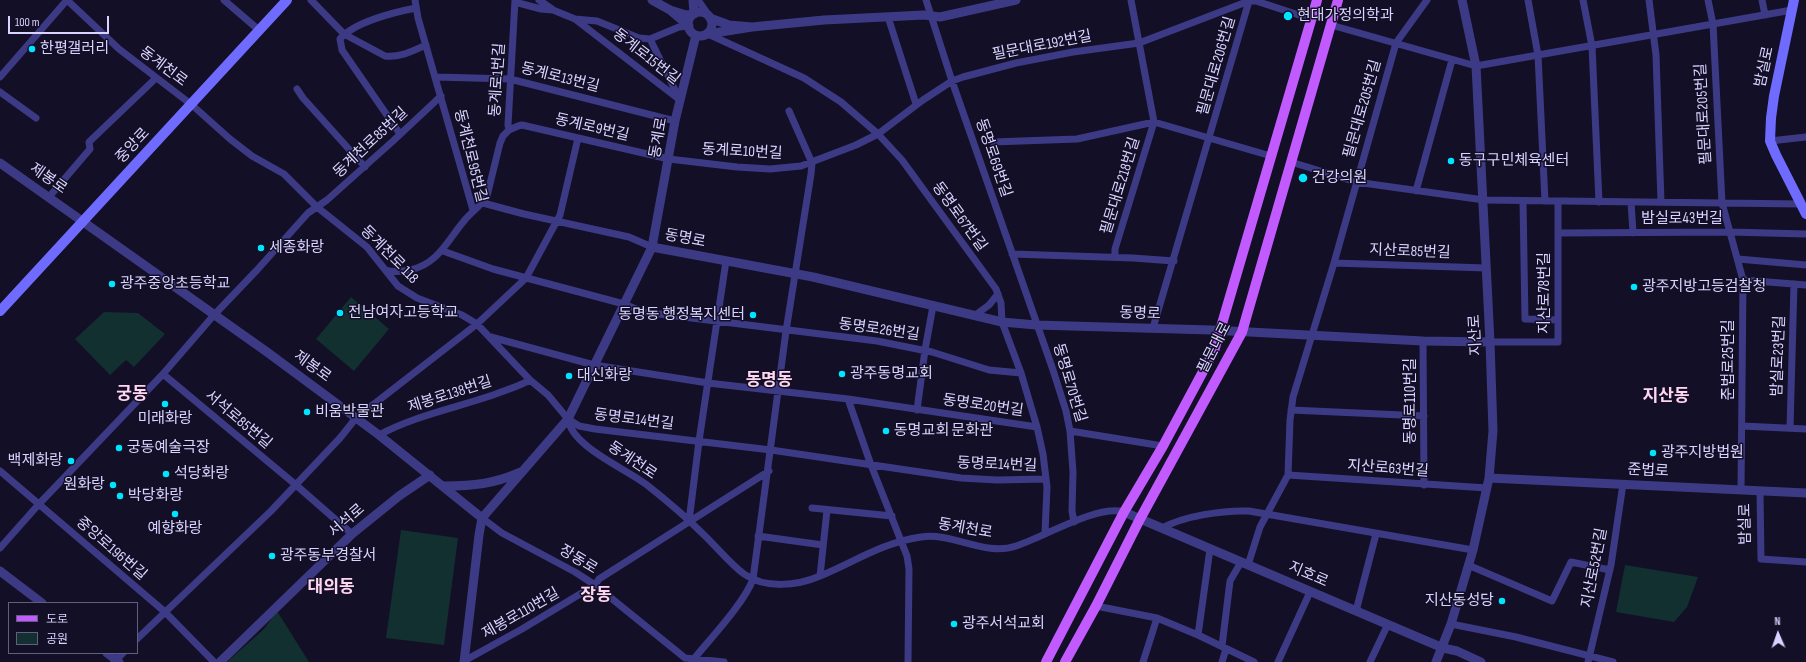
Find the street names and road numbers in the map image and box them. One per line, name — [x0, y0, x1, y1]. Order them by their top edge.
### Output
street label: 필문대로206번길 — [1194, 14, 1240, 118]
street label: 동계로15번길 — [609, 25, 683, 89]
street label: 필문대로192번길 — [991, 28, 1093, 64]
street label: 동계로1번길 — [486, 42, 510, 118]
street label: 동계천로 — [136, 43, 190, 91]
street label: 밤실로 — [1752, 45, 1778, 89]
street label: 필문대로205번길 — [1340, 58, 1386, 160]
street label: 동계로13번길 — [519, 60, 601, 96]
street label: 필문대로205번길 — [1692, 63, 1716, 165]
street label: 동계천로85번길 — [330, 104, 412, 182]
street label: 동계천로95번길 — [450, 108, 490, 204]
street label: 동계로9번길 — [553, 111, 631, 145]
street label: 동계로 — [647, 116, 671, 160]
street label: 동명로69번길 — [971, 116, 1015, 200]
street label: 중앙로 — [112, 125, 154, 167]
street label: 필문대로218번길 — [1098, 135, 1144, 237]
street label: 동계로10번길 — [701, 141, 783, 163]
street label: 제봉로 — [26, 160, 70, 198]
street label: 동명로67번길 — [928, 179, 990, 255]
street label: 밤실로43번길 — [1641, 210, 1723, 228]
street label: 동계천로 118 — [356, 222, 422, 288]
street label: 동명로 — [663, 226, 707, 252]
street label: 지산로85번길 — [1369, 242, 1451, 262]
street label: 지산로78번길 — [1536, 252, 1554, 334]
street label: 동명로 — [1119, 304, 1161, 324]
street label: 지산로 — [1466, 314, 1486, 356]
street label: 동명로26번길 — [837, 315, 921, 345]
street label: 밤실로23번길 — [1769, 315, 1789, 397]
street label: 필문대로 — [1194, 319, 1236, 377]
street label: 준법로25번길 — [1720, 319, 1738, 401]
street label: 동명로70번길 — [1048, 341, 1090, 425]
street label: 제봉로 — [290, 348, 334, 386]
street label: 동명로110번길 — [1402, 358, 1420, 444]
street label: 제봉로138번길 — [406, 373, 494, 417]
street label: 서석로85번길 — [201, 387, 275, 453]
street label: 동명로20번길 — [941, 391, 1025, 421]
street label: 동명로14번길 — [593, 406, 675, 434]
street label: 동계천로 — [604, 438, 660, 484]
street label: 동명로14번길 — [956, 455, 1038, 475]
street label: 지산로63번길 — [1347, 457, 1429, 481]
street label: 준법로 — [1627, 461, 1669, 481]
street label: 서석로 — [325, 501, 369, 541]
street label: 밤실로 — [1737, 503, 1755, 545]
street label: 중앙로196번길 — [72, 514, 150, 584]
street label: 동계천로 — [936, 515, 994, 543]
street label: 지산로52번길 — [1578, 526, 1612, 610]
street label: 장동로 — [556, 542, 600, 578]
street label: 지호로 — [1285, 559, 1331, 591]
street label: 제봉로110번길 — [479, 585, 563, 643]

